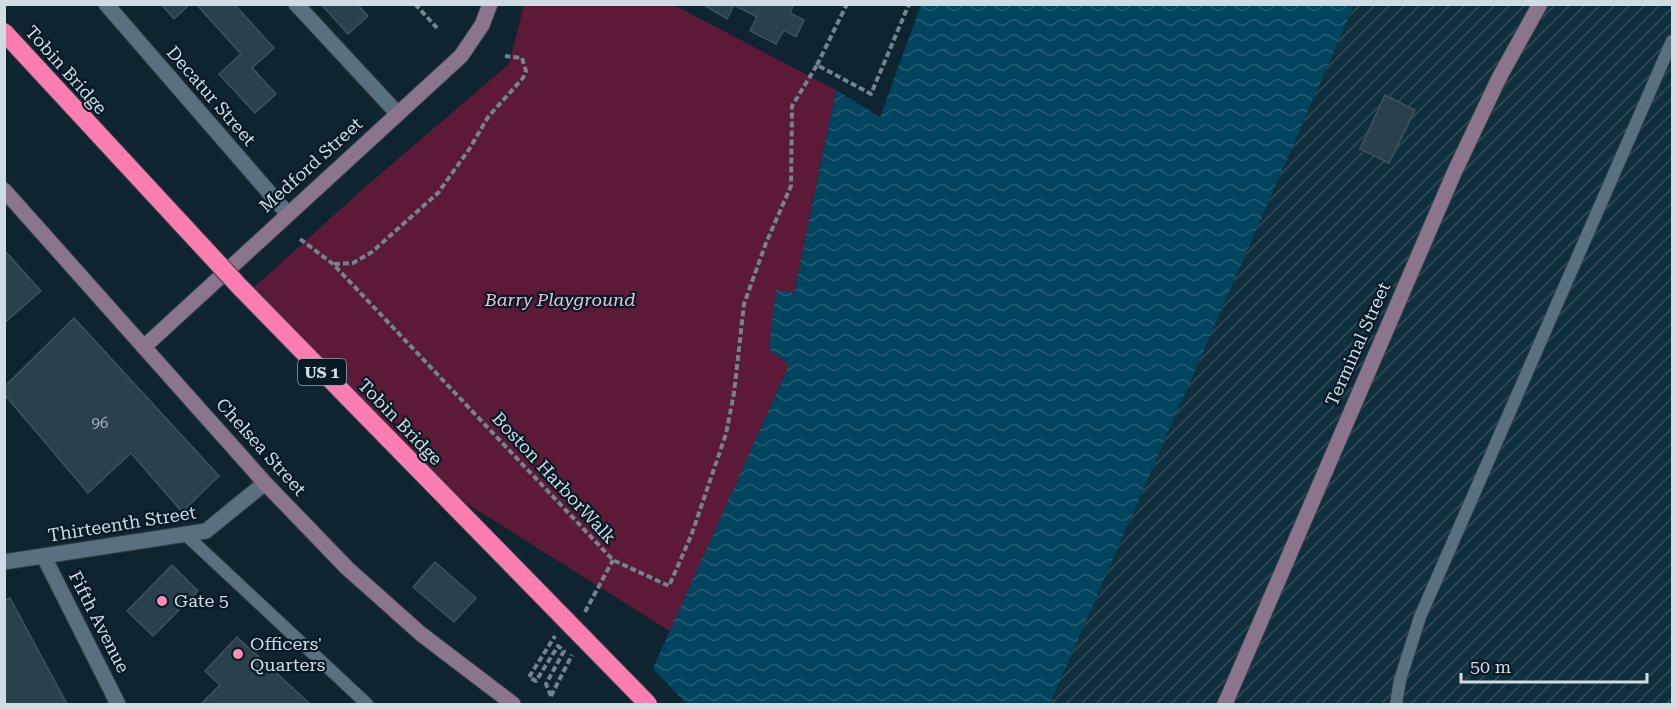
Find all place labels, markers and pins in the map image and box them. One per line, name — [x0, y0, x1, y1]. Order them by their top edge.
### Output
place label: Gate 5 — [174, 590, 229, 611]
marker: Gate 5 — [155, 594, 169, 608]
place label: Officers' Quarters — [250, 633, 325, 675]
marker: Officers' Quarters — [231, 647, 245, 661]

